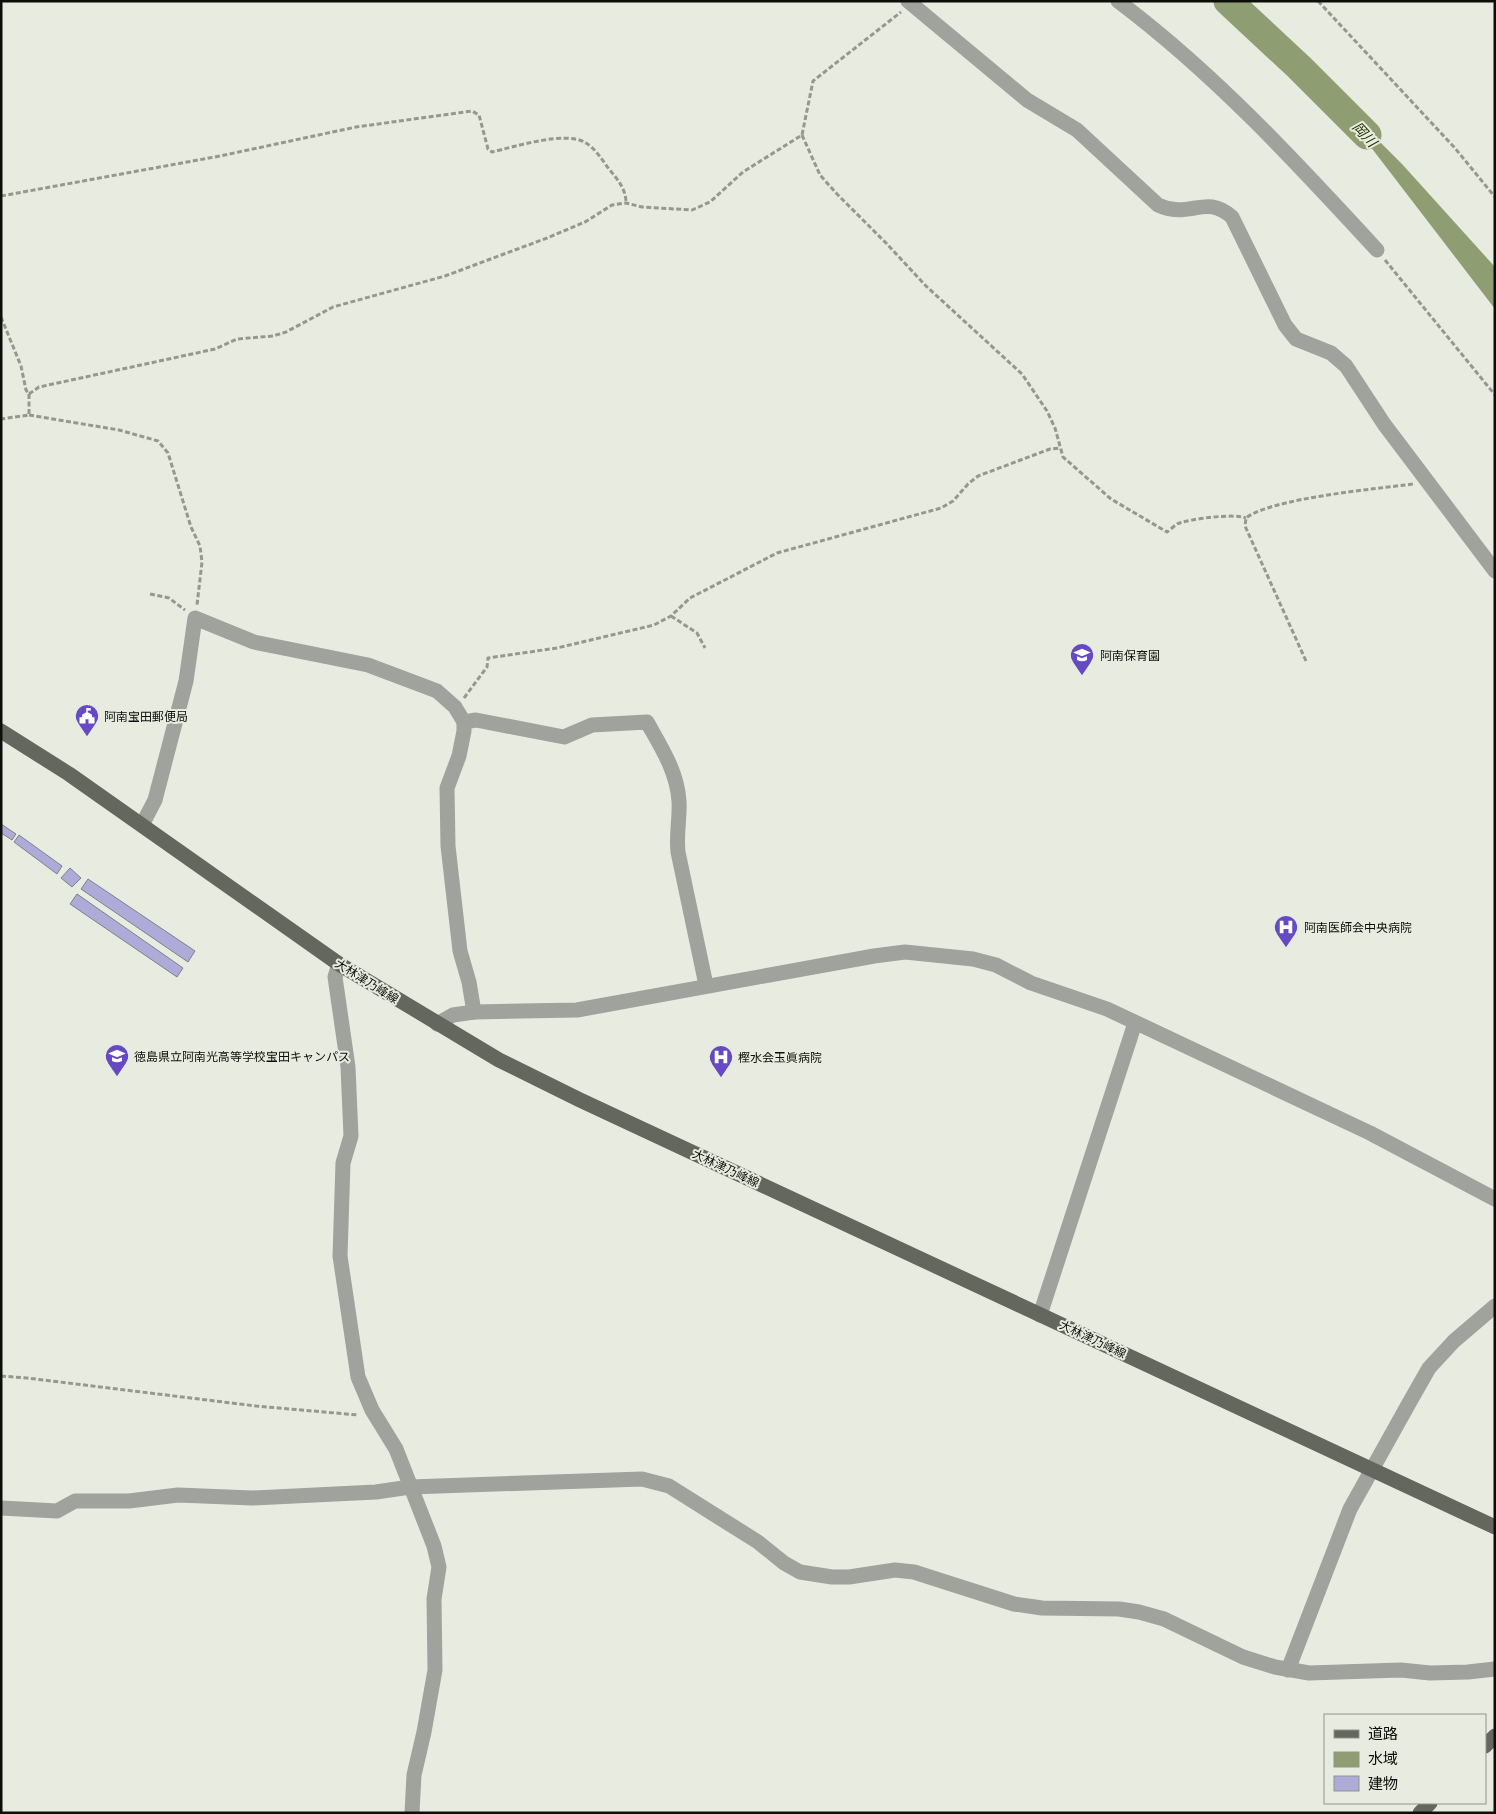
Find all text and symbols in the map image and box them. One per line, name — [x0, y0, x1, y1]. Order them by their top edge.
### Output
water label: 岡川 — [1349, 117, 1383, 152]
school or university icon: 阿南保育園 — [1069, 642, 1095, 676]
place label: 阿南保育園 — [1100, 647, 1160, 664]
public building icon: 阿南宝田郵便局 — [74, 703, 100, 737]
place label: 阿南宝田郵便局 — [104, 708, 188, 725]
hospital icon: 阿南医師会中央病院 — [1273, 914, 1299, 948]
place label: 阿南医師会中央病院 — [1304, 919, 1412, 936]
street label: 大林津乃峰線 — [332, 955, 402, 1007]
school or university icon: 徳島県立阿南光高等学校宝田キャンパス — [104, 1043, 130, 1077]
hospital icon: 樫水会玉眞病院 — [708, 1044, 734, 1078]
place label: 徳島県立阿南光高等学校宝田キャンパス — [134, 1048, 350, 1065]
place label: 樫水会玉眞病院 — [738, 1049, 822, 1066]
street label: 大林津乃峰線 — [690, 1145, 762, 1191]
street label: 大林津乃峰線 — [1057, 1316, 1129, 1362]
legend — [1324, 1714, 1486, 1804]
text: 道路 — [1368, 1723, 1398, 1743]
text: 水域 — [1368, 1748, 1398, 1768]
text: 建物 — [1368, 1773, 1398, 1793]

